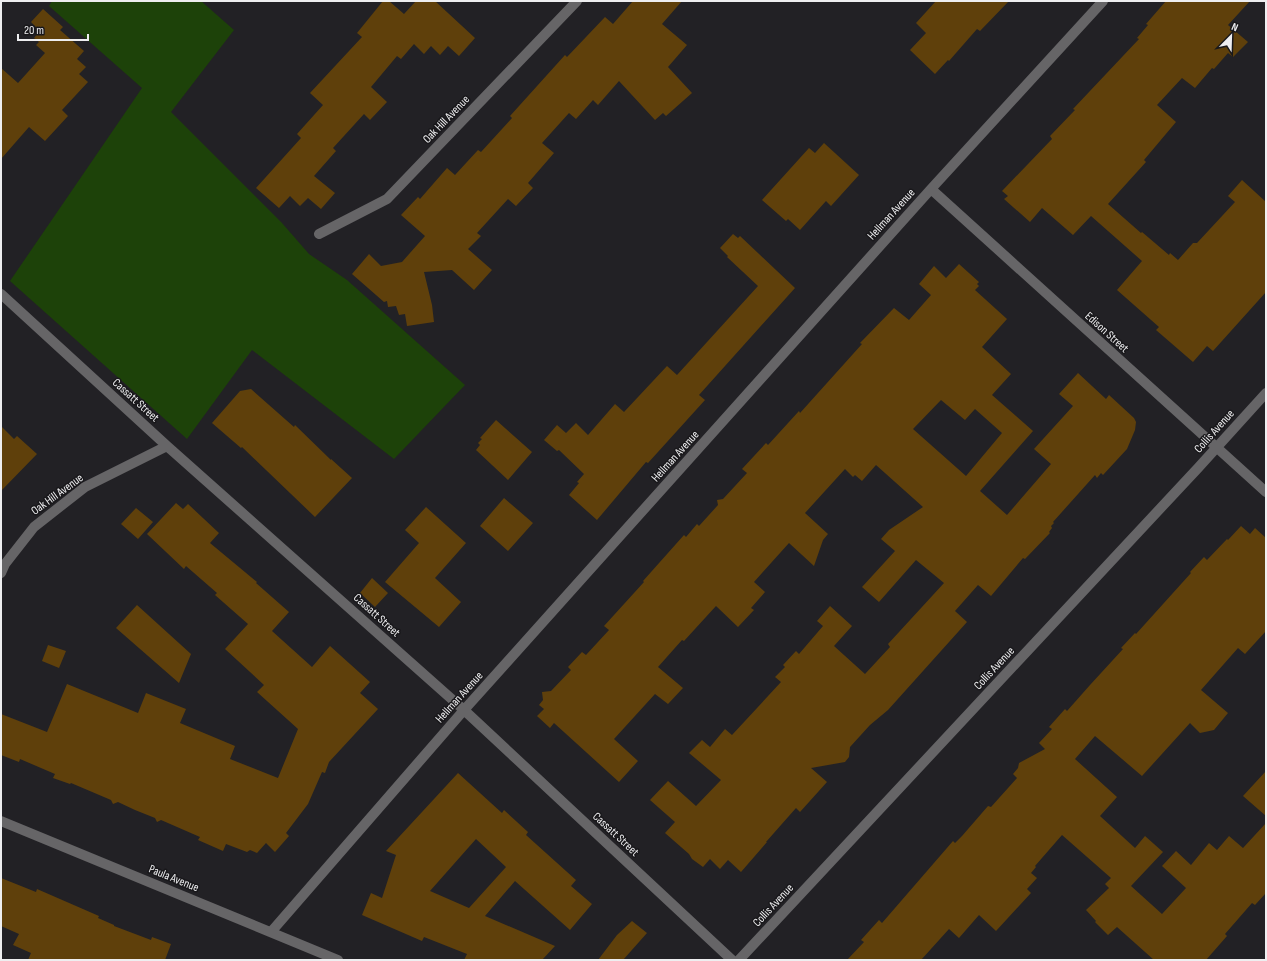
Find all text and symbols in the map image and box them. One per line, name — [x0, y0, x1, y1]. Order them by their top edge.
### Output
scale bar — [18, 16, 88, 42]
north arrow — [1211, 16, 1251, 56]
text: N — [1229, 20, 1240, 34]
text: 20 m — [24, 23, 44, 38]
street label: Oak Hill Avenue — [420, 92, 473, 146]
street label: Hellman Avenue — [864, 185, 919, 243]
street label: Edison Street — [1082, 309, 1132, 356]
street label: Cassatt Street — [109, 375, 162, 426]
street label: Collis Avenue — [1191, 406, 1238, 456]
street label: Hellman Avenue — [648, 427, 703, 485]
street label: Oak Hill Avenue — [28, 470, 87, 518]
street label: Cassatt Street — [350, 590, 403, 641]
street label: Collis Avenue — [971, 644, 1018, 693]
street label: Hellman Avenue — [432, 668, 487, 726]
street label: Cassatt Street — [589, 809, 642, 860]
street label: Paula Avenue — [147, 862, 201, 895]
street label: Collis Avenue — [750, 881, 797, 930]

